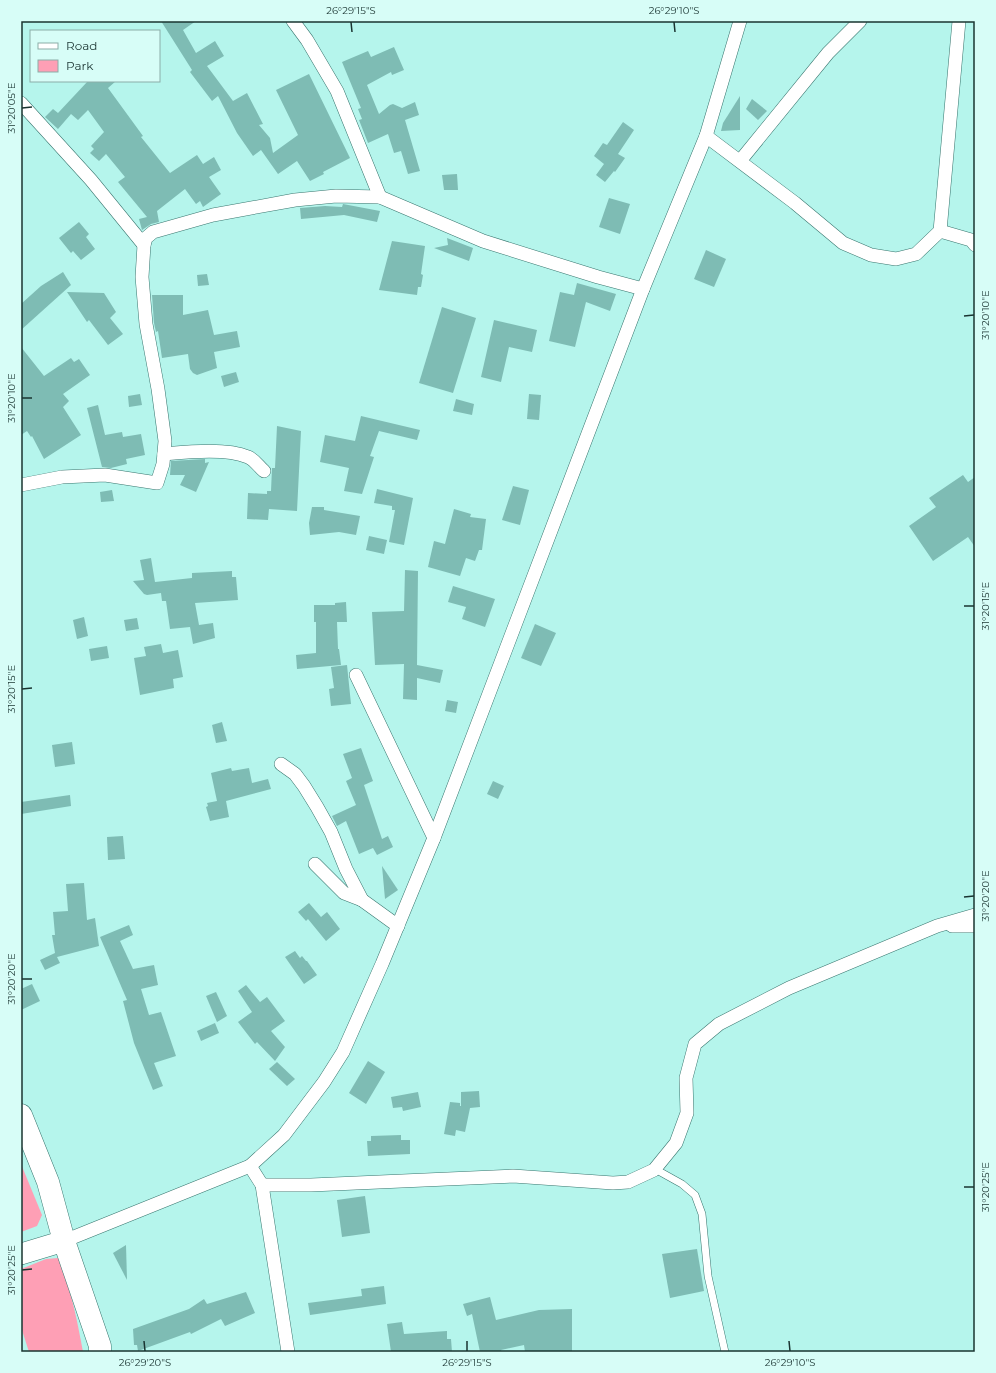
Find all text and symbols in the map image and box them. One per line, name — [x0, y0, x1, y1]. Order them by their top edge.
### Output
text: 26°29'15"S — [326, 4, 376, 17]
text: 26°29'10"S — [649, 4, 699, 17]
legend — [30, 30, 160, 82]
text: Road — [66, 38, 97, 53]
text: Park — [66, 58, 94, 73]
text: 31°20'05"E — [5, 82, 18, 133]
text: 31°20'10"E — [979, 290, 992, 340]
text: 31°20'10"E — [5, 373, 18, 423]
text: 31°20'15"E — [979, 582, 992, 630]
text: 31°20'15"E — [5, 665, 18, 713]
text: 31°20'20"E — [979, 870, 992, 922]
text: 31°20'20"E — [5, 953, 18, 1005]
text: 31°20'25"E — [979, 1162, 992, 1212]
text: 31°20'25"E — [5, 1245, 18, 1295]
text: 26°29'20"S — [119, 1356, 171, 1369]
text: 26°29'15"S — [442, 1356, 492, 1369]
text: 26°29'10"S — [765, 1356, 815, 1369]

